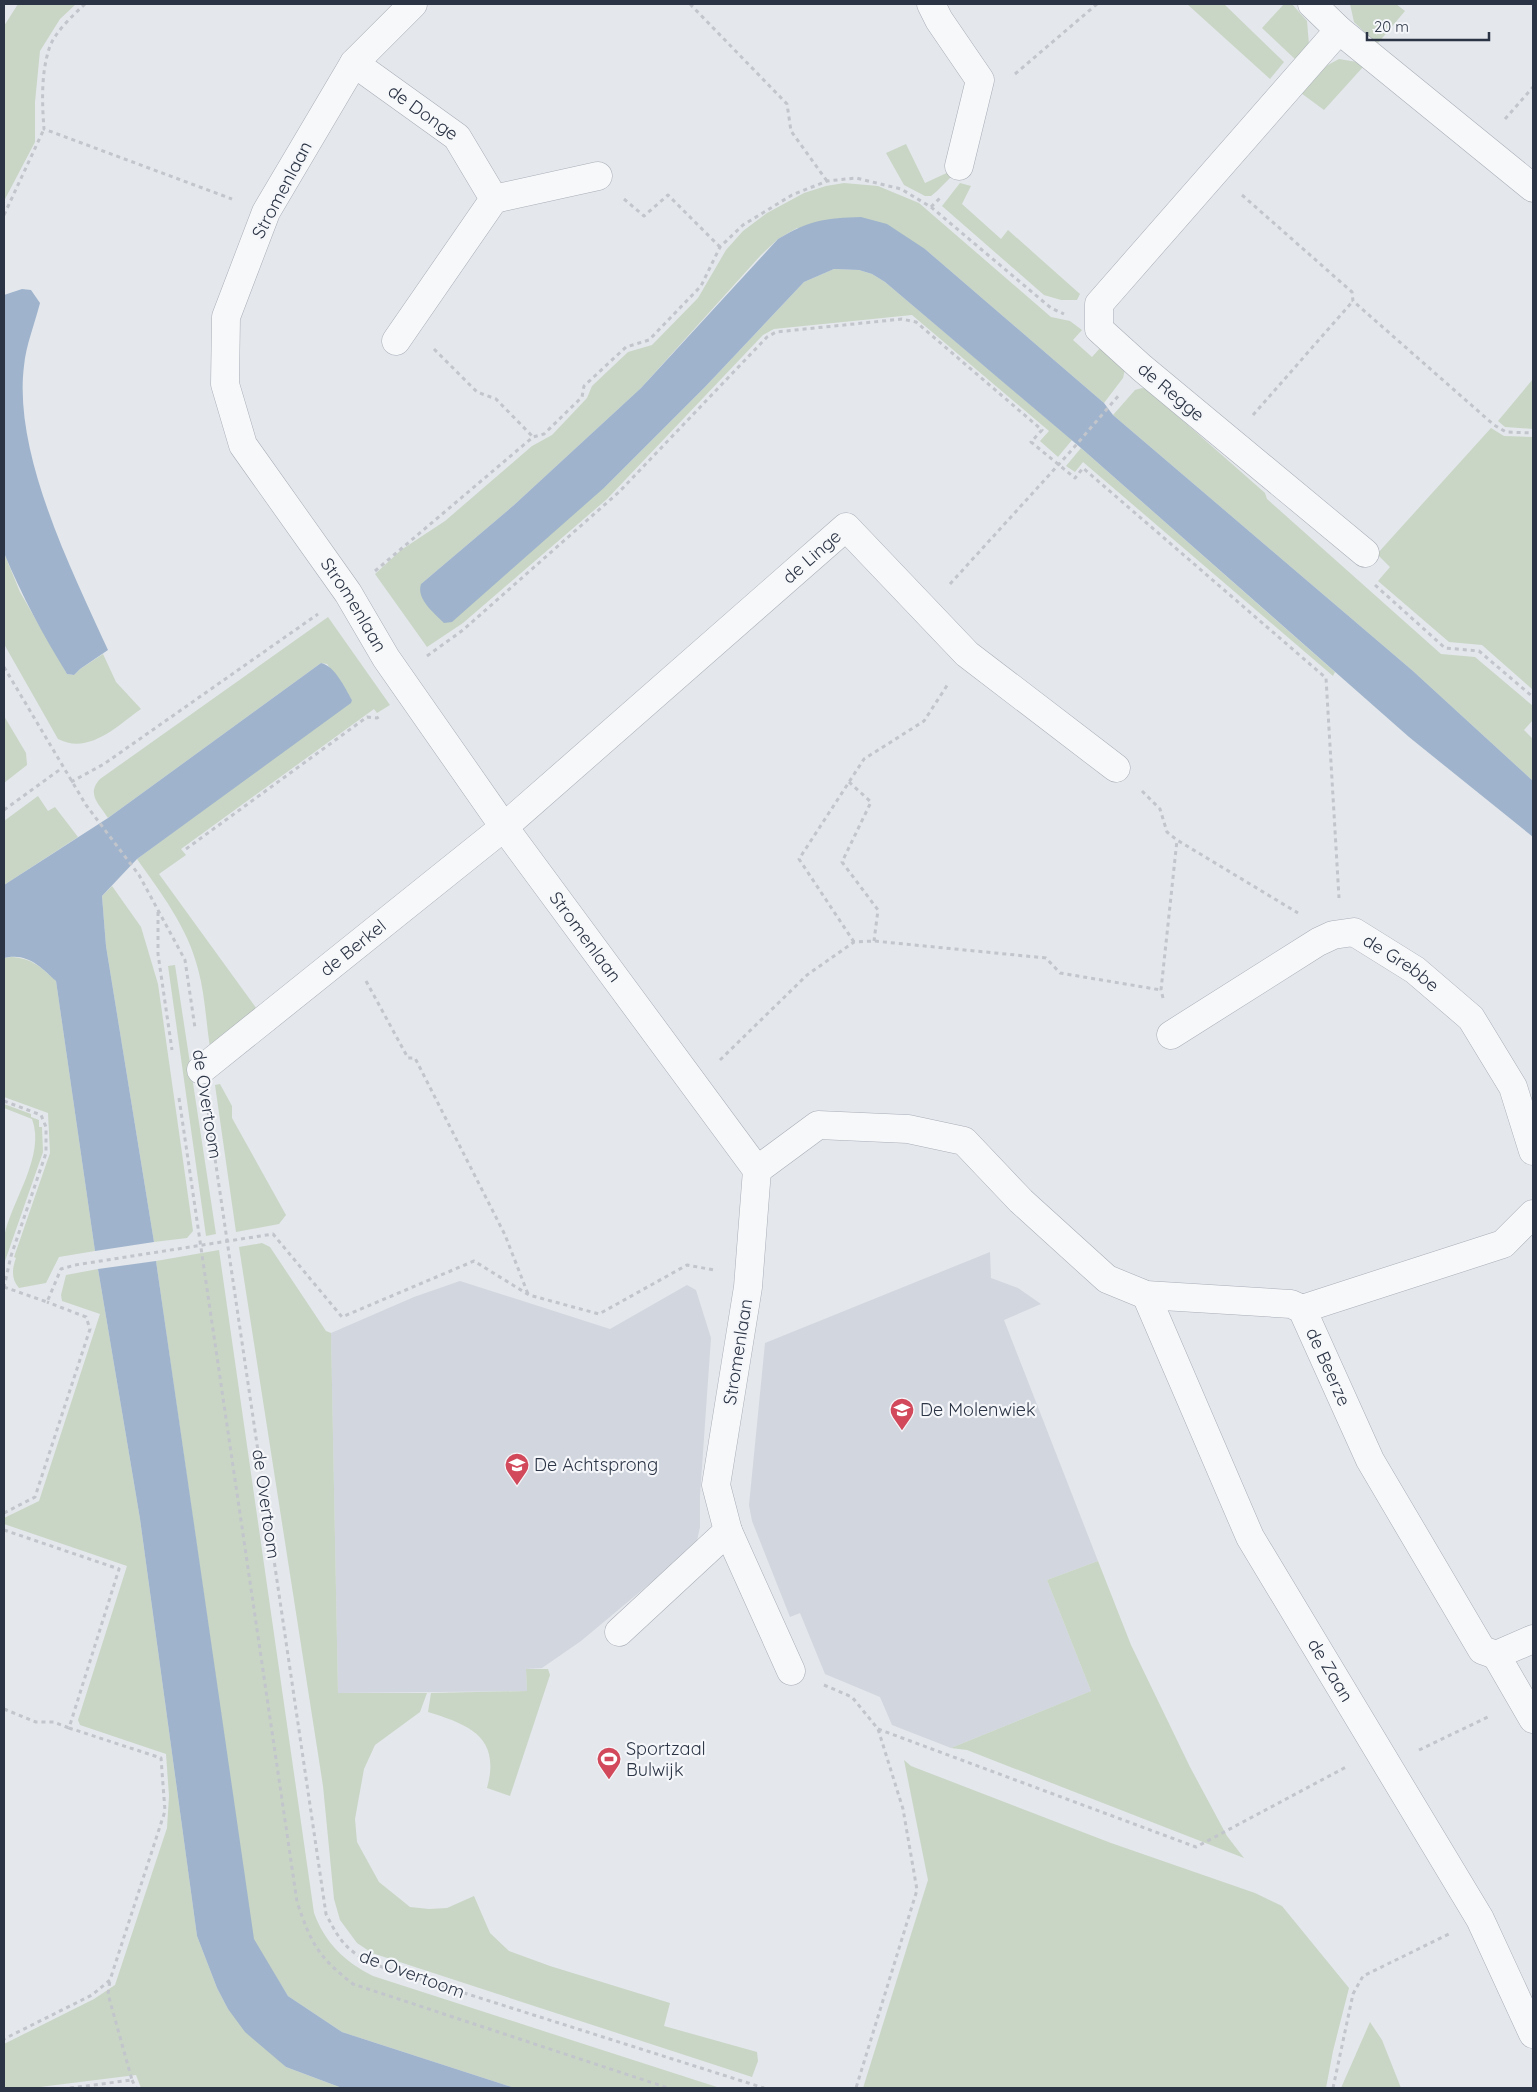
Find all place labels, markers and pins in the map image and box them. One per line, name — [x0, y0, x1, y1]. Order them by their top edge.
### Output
school or university icon: De Molenwiek — [889, 1397, 915, 1431]
place label: De Molenwiek — [920, 1398, 1036, 1421]
school or university icon: De Achtsprong — [504, 1452, 530, 1486]
place label: De Achtsprong — [534, 1453, 658, 1476]
place label: Sportzaal Bulwijk — [626, 1737, 706, 1781]
sports icon: Sportzaal Bulwijk — [596, 1746, 622, 1780]

